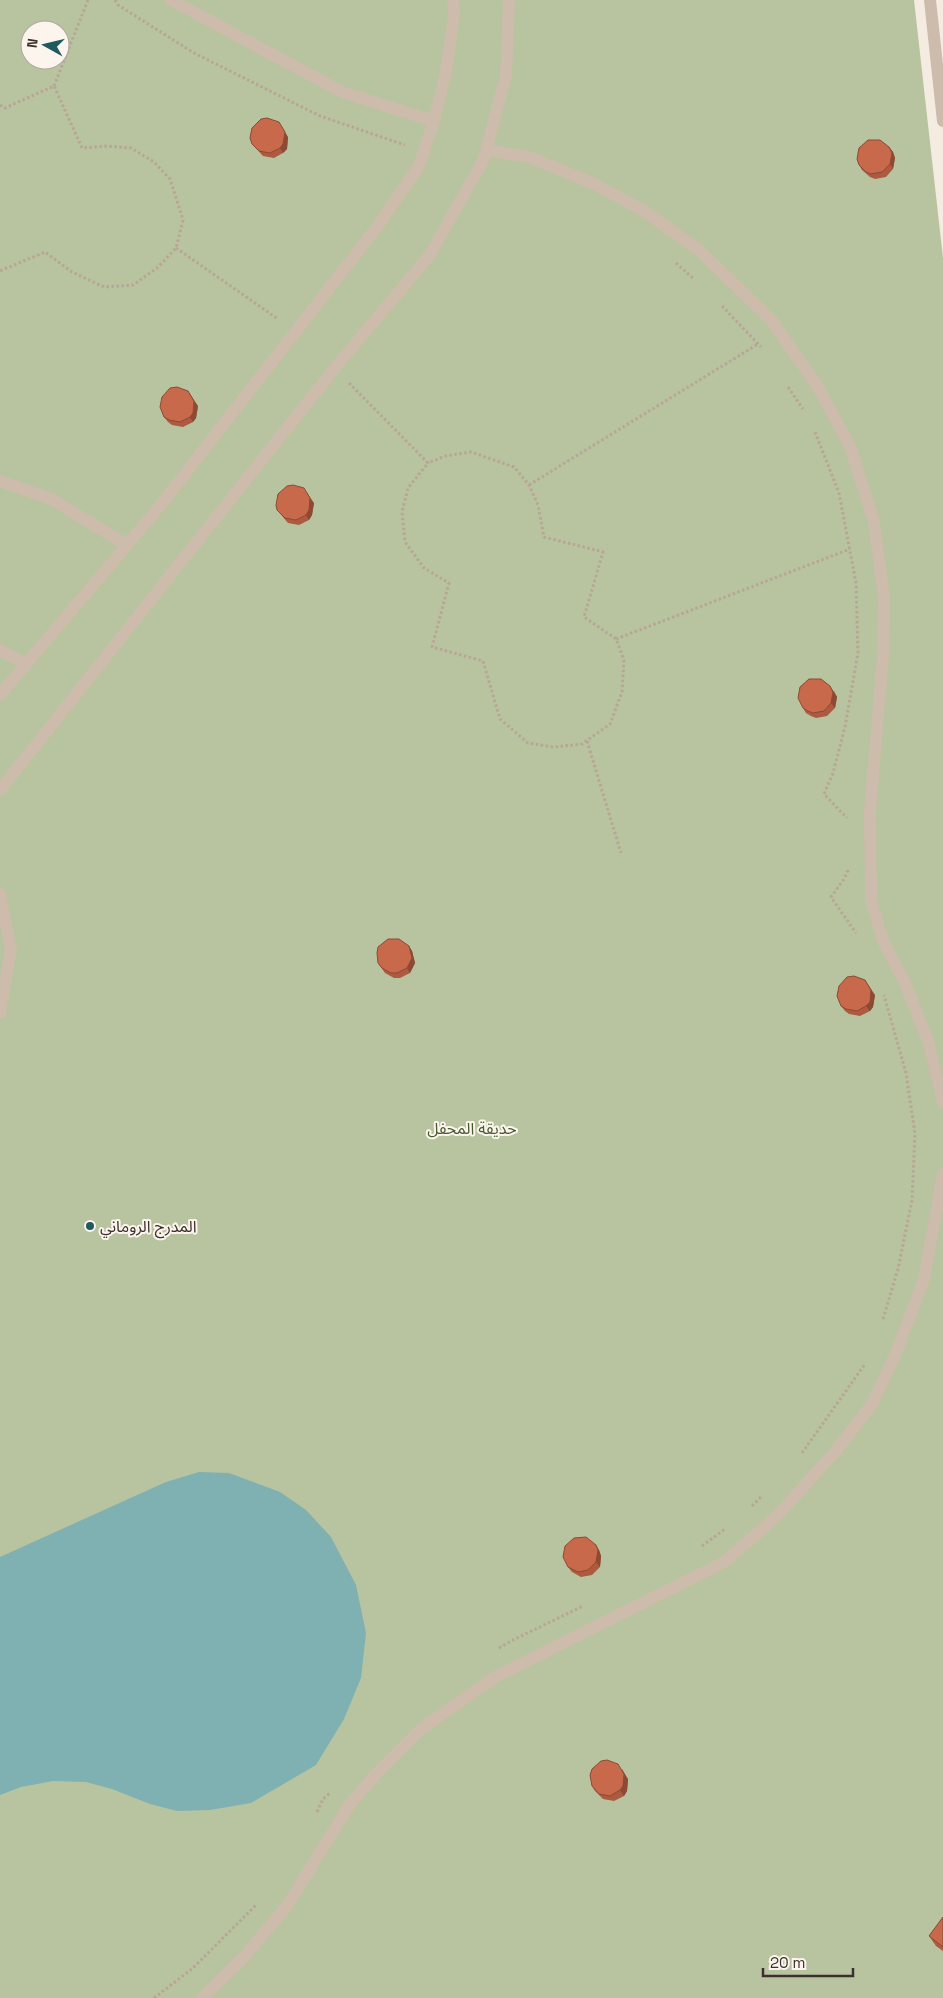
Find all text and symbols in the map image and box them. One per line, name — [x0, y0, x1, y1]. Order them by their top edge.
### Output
north arrow — [20, 20, 70, 70]
text: N — [23, 37, 42, 49]
park label: حديقة المحفل — [427, 1118, 517, 1139]
place label: المدرج الروماني — [100, 1216, 197, 1239]
marker: المدرج الروماني — [84, 1220, 96, 1232]
scale bar — [763, 1946, 853, 1978]
text: 20 m — [770, 1953, 805, 1972]

